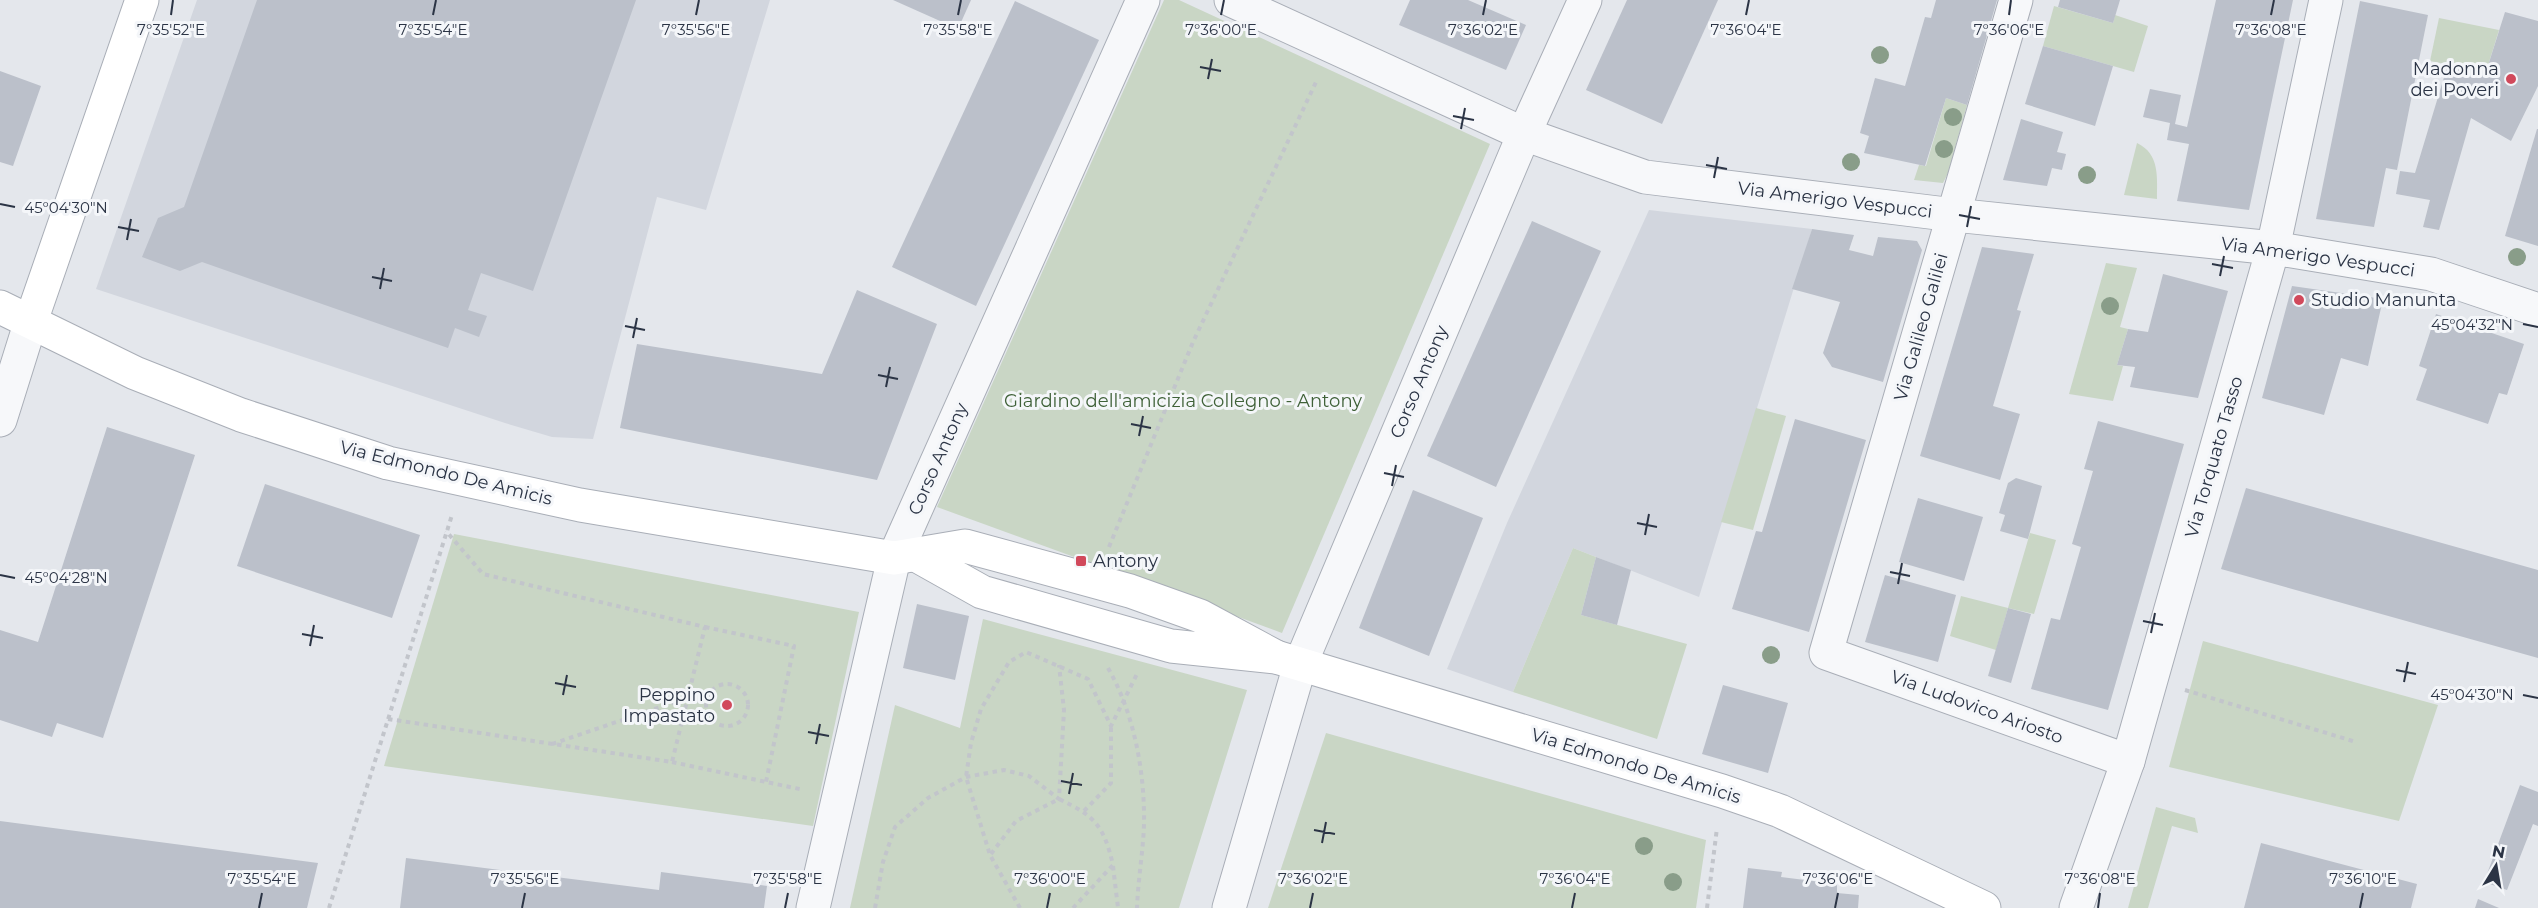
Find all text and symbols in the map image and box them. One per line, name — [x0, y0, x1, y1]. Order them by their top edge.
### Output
text: 7°35'52"E — [137, 20, 205, 39]
text: 7°35'54"E — [399, 20, 467, 39]
text: 7°35'56"E — [662, 20, 730, 39]
text: 7°35'58"E — [923, 20, 993, 39]
text: 7°36'00"E — [1185, 20, 1257, 39]
text: 7°36'02"E — [1448, 20, 1518, 39]
text: 7°36'04"E — [1710, 20, 1782, 39]
text: 7°36'06"E — [1974, 20, 2044, 39]
text: 7°36'08"E — [2235, 20, 2307, 39]
place label: Madonna dei Poveri — [2410, 58, 2499, 101]
marker: Madonna dei Poveri — [2504, 72, 2518, 86]
street label: Via Amerigo Vespucci — [1736, 177, 1934, 223]
text: 45°04'30"N — [24, 198, 108, 217]
street label: Via Amerigo Vespucci — [2219, 232, 2417, 282]
street label: Via Galileo Galilei — [1889, 250, 1953, 404]
place label: Studio Manunta — [2311, 289, 2456, 311]
marker: Studio Manunta — [2292, 293, 2306, 307]
text: 45°04'32"N — [2431, 315, 2513, 334]
street label: Corso Antony — [1385, 322, 1453, 442]
street label: Via Torquato Tasso — [2180, 374, 2248, 540]
park label: Giardino dell'amicizia Collegno - Antony — [1004, 390, 1362, 412]
street label: Corso Antony — [903, 399, 973, 519]
street label: Via Edmondo De Amicis — [337, 436, 555, 510]
place label: Antony — [1093, 550, 1158, 572]
marker: Antony — [1074, 554, 1088, 568]
text: 45°04'28"N — [24, 568, 108, 587]
street label: Via Ludovico Ariosto — [1888, 666, 2066, 748]
place label: Peppino Impastato — [623, 684, 715, 727]
text: 45°04'30"N — [2430, 685, 2514, 704]
marker: Peppino Impastato — [720, 698, 734, 712]
street label: Via Edmondo De Amicis — [1528, 724, 1744, 808]
north arrow — [2466, 836, 2526, 896]
text: N — [2491, 841, 2507, 862]
text: 7°35'54"E — [228, 869, 296, 888]
text: 7°35'56"E — [491, 869, 559, 888]
text: 7°35'58"E — [753, 869, 823, 888]
text: 7°36'00"E — [1014, 869, 1086, 888]
text: 7°36'02"E — [1278, 869, 1348, 888]
text: 7°36'04"E — [1539, 869, 1611, 888]
text: 7°36'06"E — [1803, 869, 1873, 888]
text: 7°36'08"E — [2064, 869, 2136, 888]
text: 7°36'10"E — [2329, 869, 2397, 888]

